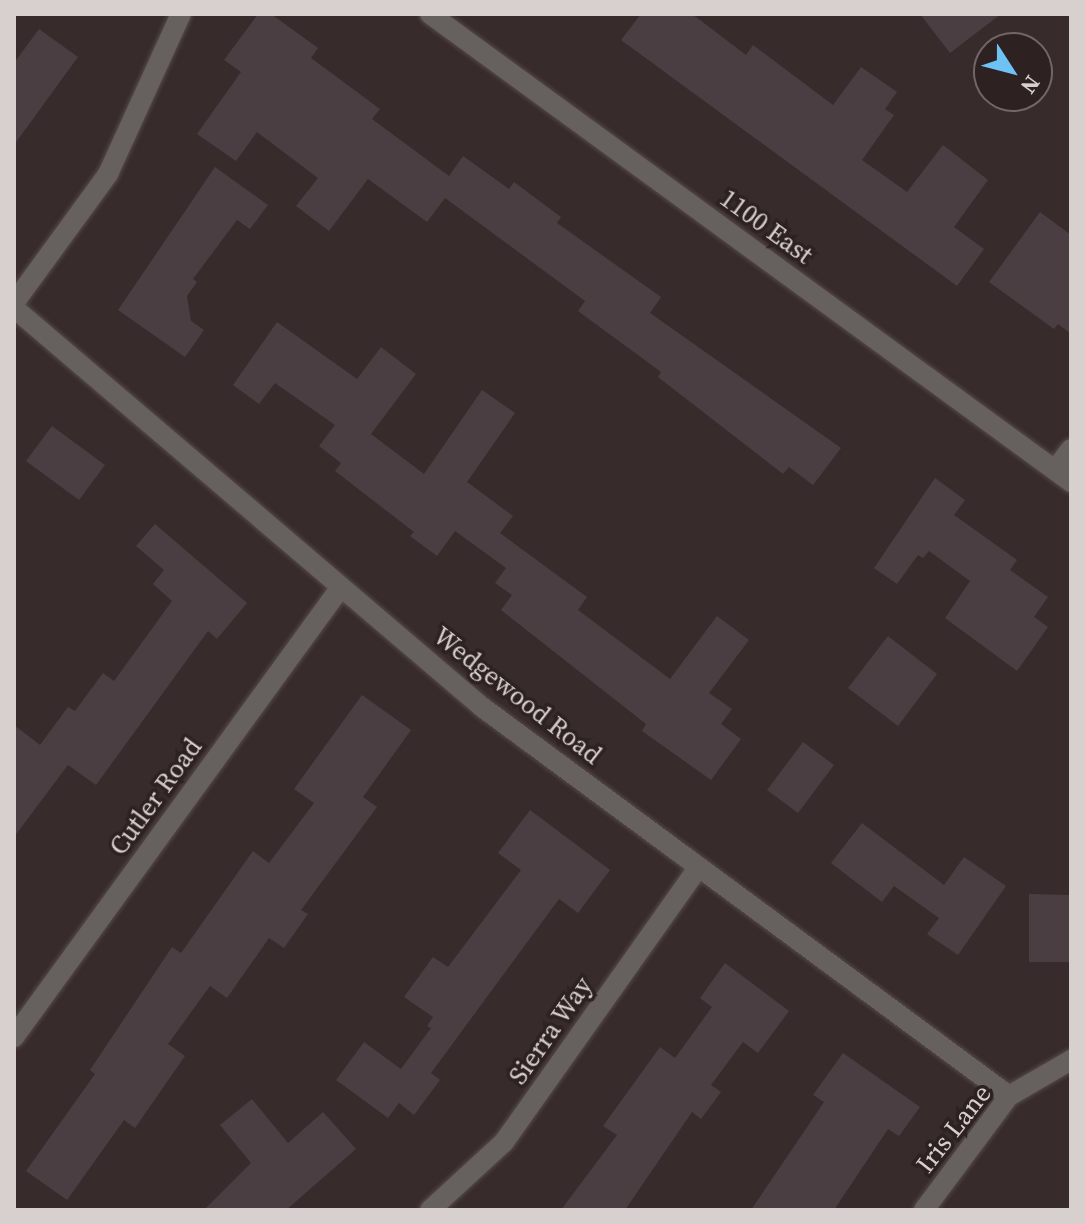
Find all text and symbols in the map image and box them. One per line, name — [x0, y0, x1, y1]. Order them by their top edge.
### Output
north arrow — [973, 32, 1053, 112]
text: N — [1014, 70, 1048, 100]
street label: 1100 East — [714, 183, 818, 271]
street label: Wedgewood Road — [427, 621, 607, 771]
street label: Cutler Road — [103, 733, 209, 861]
street label: Sierra Way — [502, 971, 600, 1091]
street label: Iris Lane — [910, 1079, 998, 1179]

